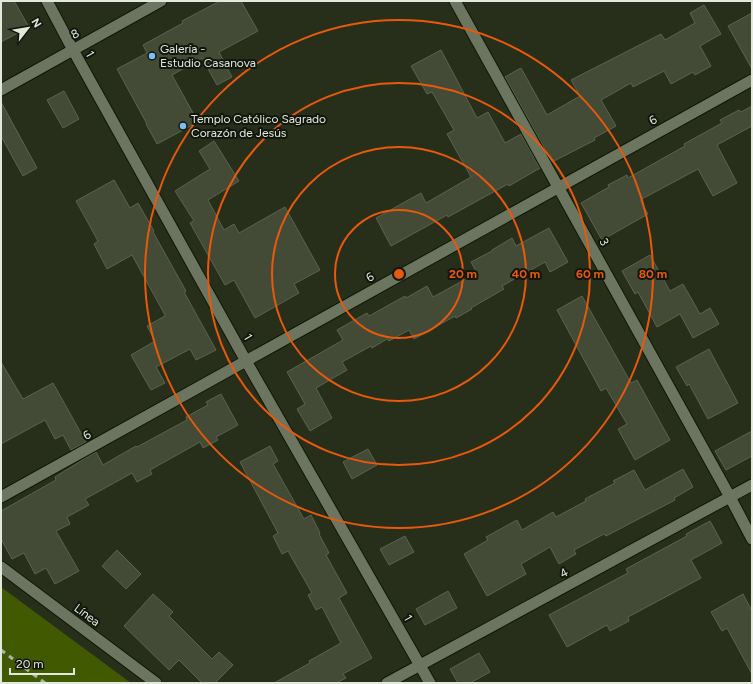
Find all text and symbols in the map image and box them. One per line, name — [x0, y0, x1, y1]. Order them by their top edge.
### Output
north arrow — [8, 8, 48, 48]
text: N — [28, 16, 44, 30]
street label: 8 — [68, 26, 82, 42]
place label: Galería - Estudio Casanova — [160, 42, 256, 70]
street label: 1 — [83, 48, 97, 60]
marker: Galería - Estudio Casanova — [147, 51, 157, 61]
place label: Templo Católico Sagrado Corazón de Jesús — [191, 112, 326, 140]
street label: 6 — [647, 112, 660, 128]
marker: Templo Católico Sagrado Corazón de Jesús — [178, 121, 188, 131]
street label: 3 — [596, 236, 612, 248]
centre of rings — [392, 267, 406, 281]
text: 20 m — [449, 267, 477, 281]
text: 40 m — [512, 267, 540, 281]
text: 60 m — [576, 267, 604, 281]
text: 80 m — [639, 267, 667, 281]
street label: 6 — [364, 269, 377, 285]
street label: 1 — [241, 331, 255, 343]
street label: 6 — [81, 427, 94, 443]
street label: 4 — [557, 565, 571, 581]
street label: Línea — [71, 601, 103, 629]
street label: 1 — [401, 612, 415, 624]
scale bar — [10, 650, 74, 676]
text: 20 m — [16, 657, 44, 671]

